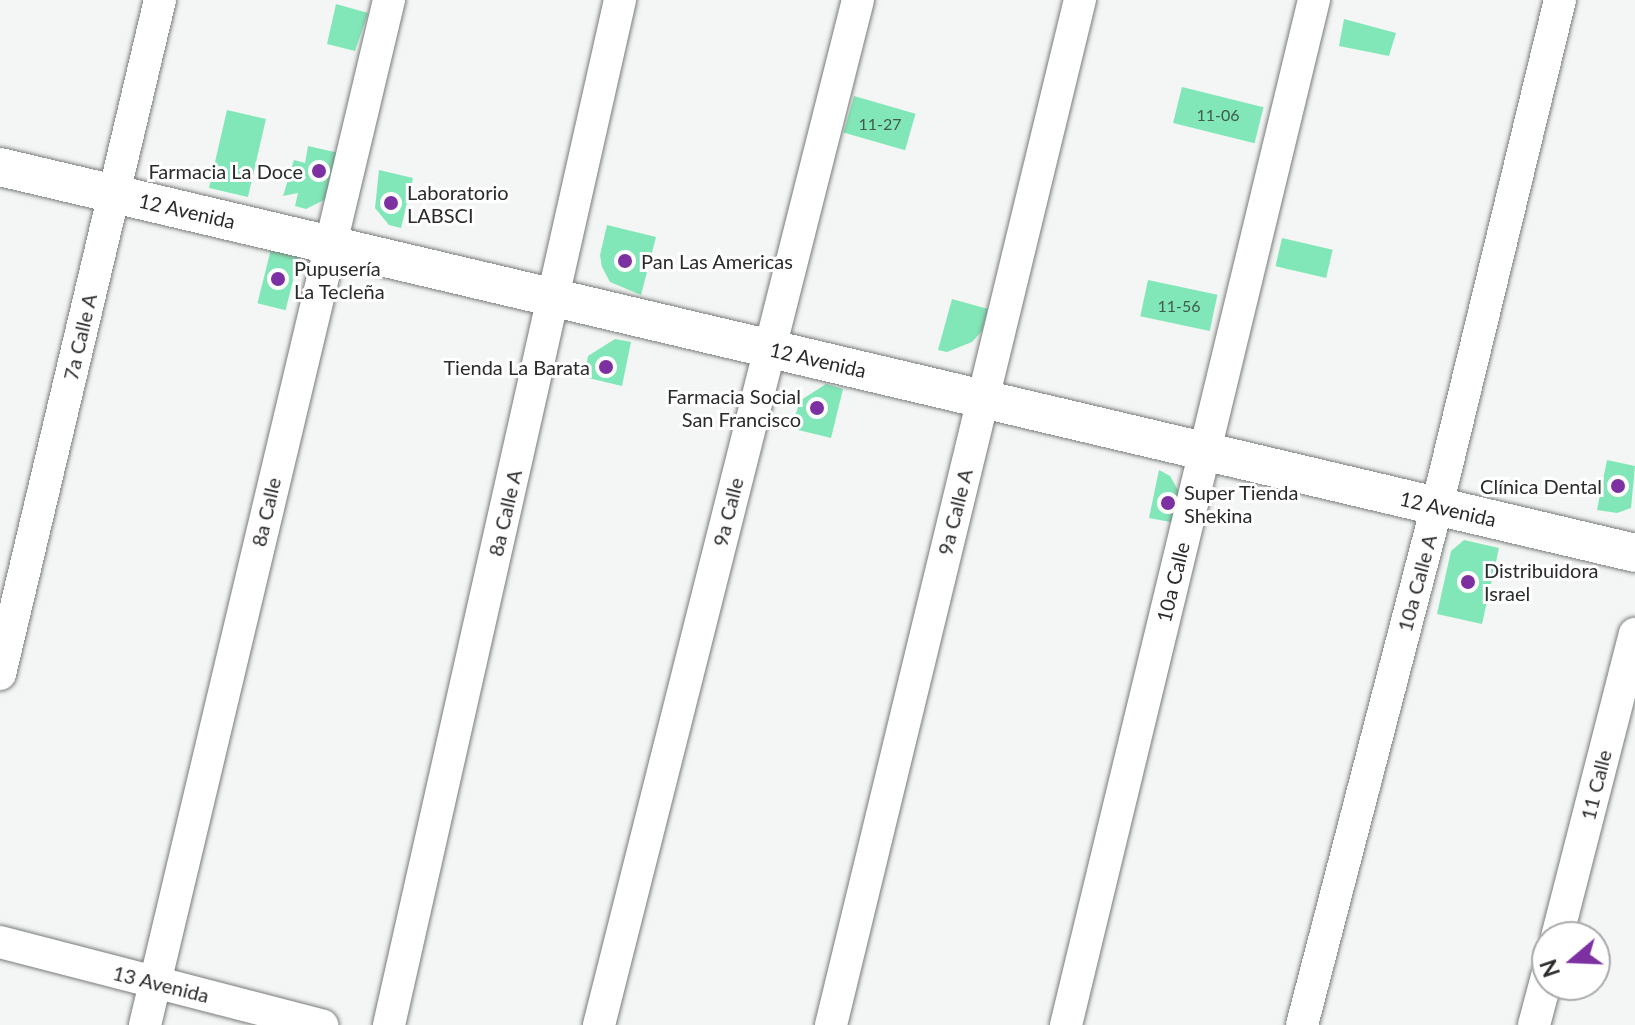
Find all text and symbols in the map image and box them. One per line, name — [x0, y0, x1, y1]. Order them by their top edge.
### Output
house number: 11-06 — [1196, 105, 1240, 125]
house number: 11-27 — [858, 114, 902, 134]
place label: Farmacia La Doce — [148, 159, 303, 183]
marker: Farmacia La Doce — [310, 162, 328, 180]
place label: Laboratorio LABSCI — [407, 180, 509, 227]
street label: 12 Avenida — [136, 188, 238, 234]
marker: Laboratorio LABSCI — [382, 194, 400, 212]
place label: Pan Las Americas — [641, 249, 794, 273]
marker: Pan Las Americas — [616, 252, 634, 270]
place label: Pupusería La Tecleña — [294, 256, 385, 303]
marker: Pupusería La Tecleña — [269, 270, 287, 288]
street label: 7a Calle A — [58, 291, 102, 383]
house number: 11-56 — [1157, 296, 1201, 316]
street label: 12 Avenida — [767, 337, 869, 383]
place label: Tienda La Barata — [443, 355, 590, 379]
marker: Tienda La Barata — [597, 358, 615, 376]
place label: Farmacia Social San Francisco — [667, 384, 801, 431]
marker: Farmacia Social San Francisco — [808, 399, 826, 417]
street label: 9a Calle A — [933, 466, 977, 558]
street label: 8a Calle A — [483, 467, 527, 559]
place label: Clínica Dental — [1480, 474, 1602, 498]
street label: 8a Calle — [246, 475, 286, 549]
street label: 9a Calle — [708, 475, 748, 549]
marker: Clínica Dental — [1609, 477, 1627, 495]
place label: Super Tienda Shekina — [1184, 480, 1299, 527]
street label: 12 Avenida — [1397, 486, 1499, 532]
marker: Super Tienda Shekina — [1159, 494, 1177, 512]
street label: 10a Calle A — [1392, 531, 1442, 635]
street label: 10a Calle — [1151, 540, 1195, 624]
place label: Distribuidora Israel — [1484, 558, 1598, 605]
marker: Distribuidora Israel — [1459, 573, 1477, 591]
street label: 11 Calle — [1576, 747, 1616, 823]
north arrow — [1531, 921, 1611, 1001]
text: N — [1534, 956, 1565, 981]
street label: 13 Avenida — [110, 960, 212, 1008]

